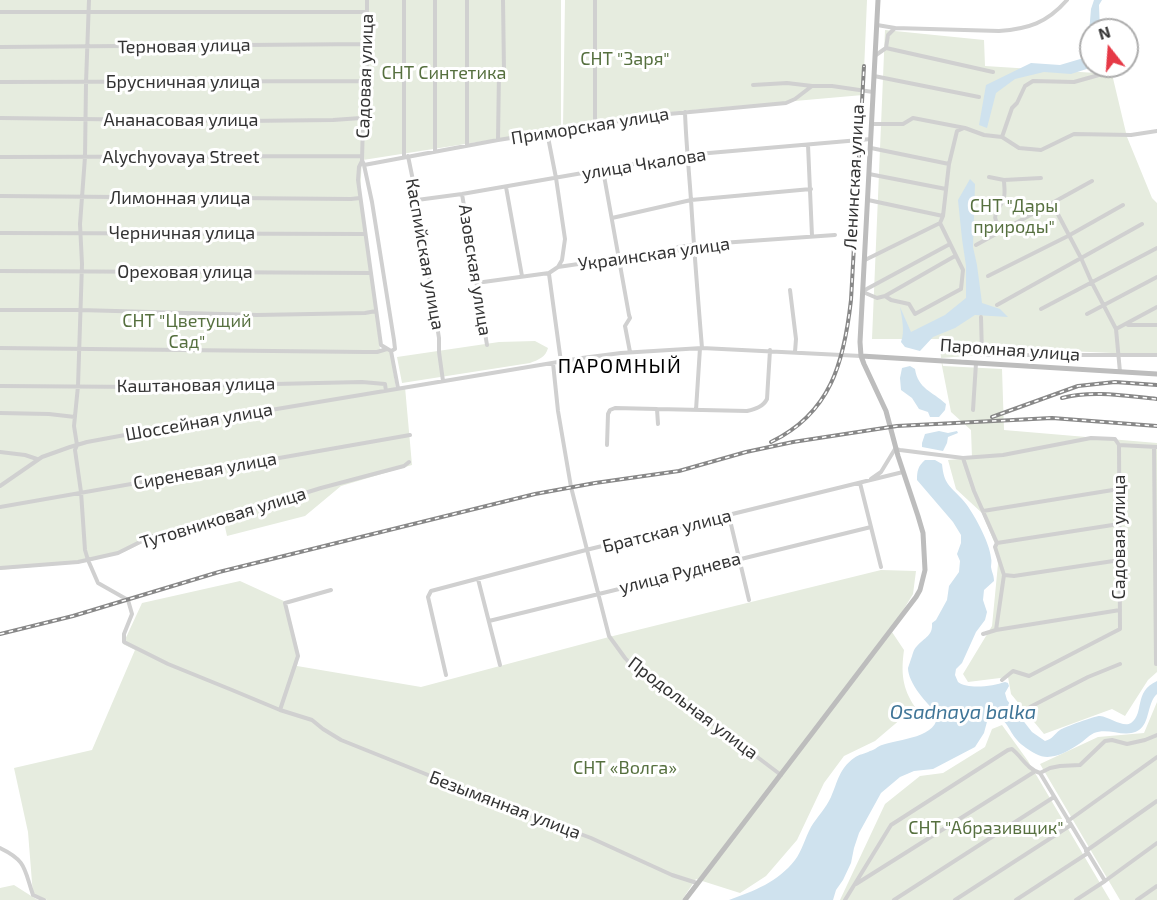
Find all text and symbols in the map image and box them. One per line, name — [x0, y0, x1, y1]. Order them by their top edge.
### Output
street label: Садовая улица — [352, 13, 378, 139]
north arrow — [1079, 18, 1139, 78]
text: N — [1096, 21, 1112, 43]
street label: Терновая улица — [117, 34, 251, 58]
park label: СНТ "Заря" — [580, 48, 670, 70]
park label: СНТ Синтетика — [381, 62, 507, 84]
street label: Брусничная улица — [106, 71, 260, 93]
street label: Приморская улица — [509, 103, 671, 149]
street label: Ленинская улица — [839, 104, 869, 250]
street label: Ананасовая улица — [104, 109, 258, 131]
street label: улица Чкалова — [580, 144, 708, 184]
street label: Alychyovaya Street — [102, 146, 260, 168]
street label: Каспийская улица — [401, 177, 449, 331]
street label: Лимонная улица — [110, 187, 250, 209]
park label: СНТ "Дары природы" — [970, 195, 1058, 238]
street label: Азовская улица — [454, 203, 496, 337]
street label: Черничная улица — [109, 222, 255, 244]
street label: Украинская улица — [577, 233, 731, 275]
street label: Ореховая улица — [117, 261, 253, 283]
park label: СНТ "Цветущий Сад" — [122, 310, 252, 352]
street label: Паромная улица — [939, 334, 1081, 366]
district label: ПАРОМНЫЙ — [558, 354, 682, 378]
street label: Каштановая улица — [116, 373, 276, 397]
street label: Шоссейная улица — [124, 398, 274, 446]
street label: Сиреневая улица — [132, 448, 278, 494]
street label: Садовая улица — [1108, 475, 1130, 599]
street label: Тутовниковая улица — [137, 482, 309, 554]
street label: Братская улица — [600, 505, 734, 557]
street label: улица Руднева — [617, 547, 743, 599]
street label: Продольная улица — [624, 652, 762, 764]
water label: Osadnaya balka — [890, 700, 1036, 724]
park label: СНТ «Волга» — [573, 757, 677, 779]
street label: Безымянная улица — [426, 766, 584, 844]
park label: СНТ "Абразивщик" — [908, 817, 1064, 839]

